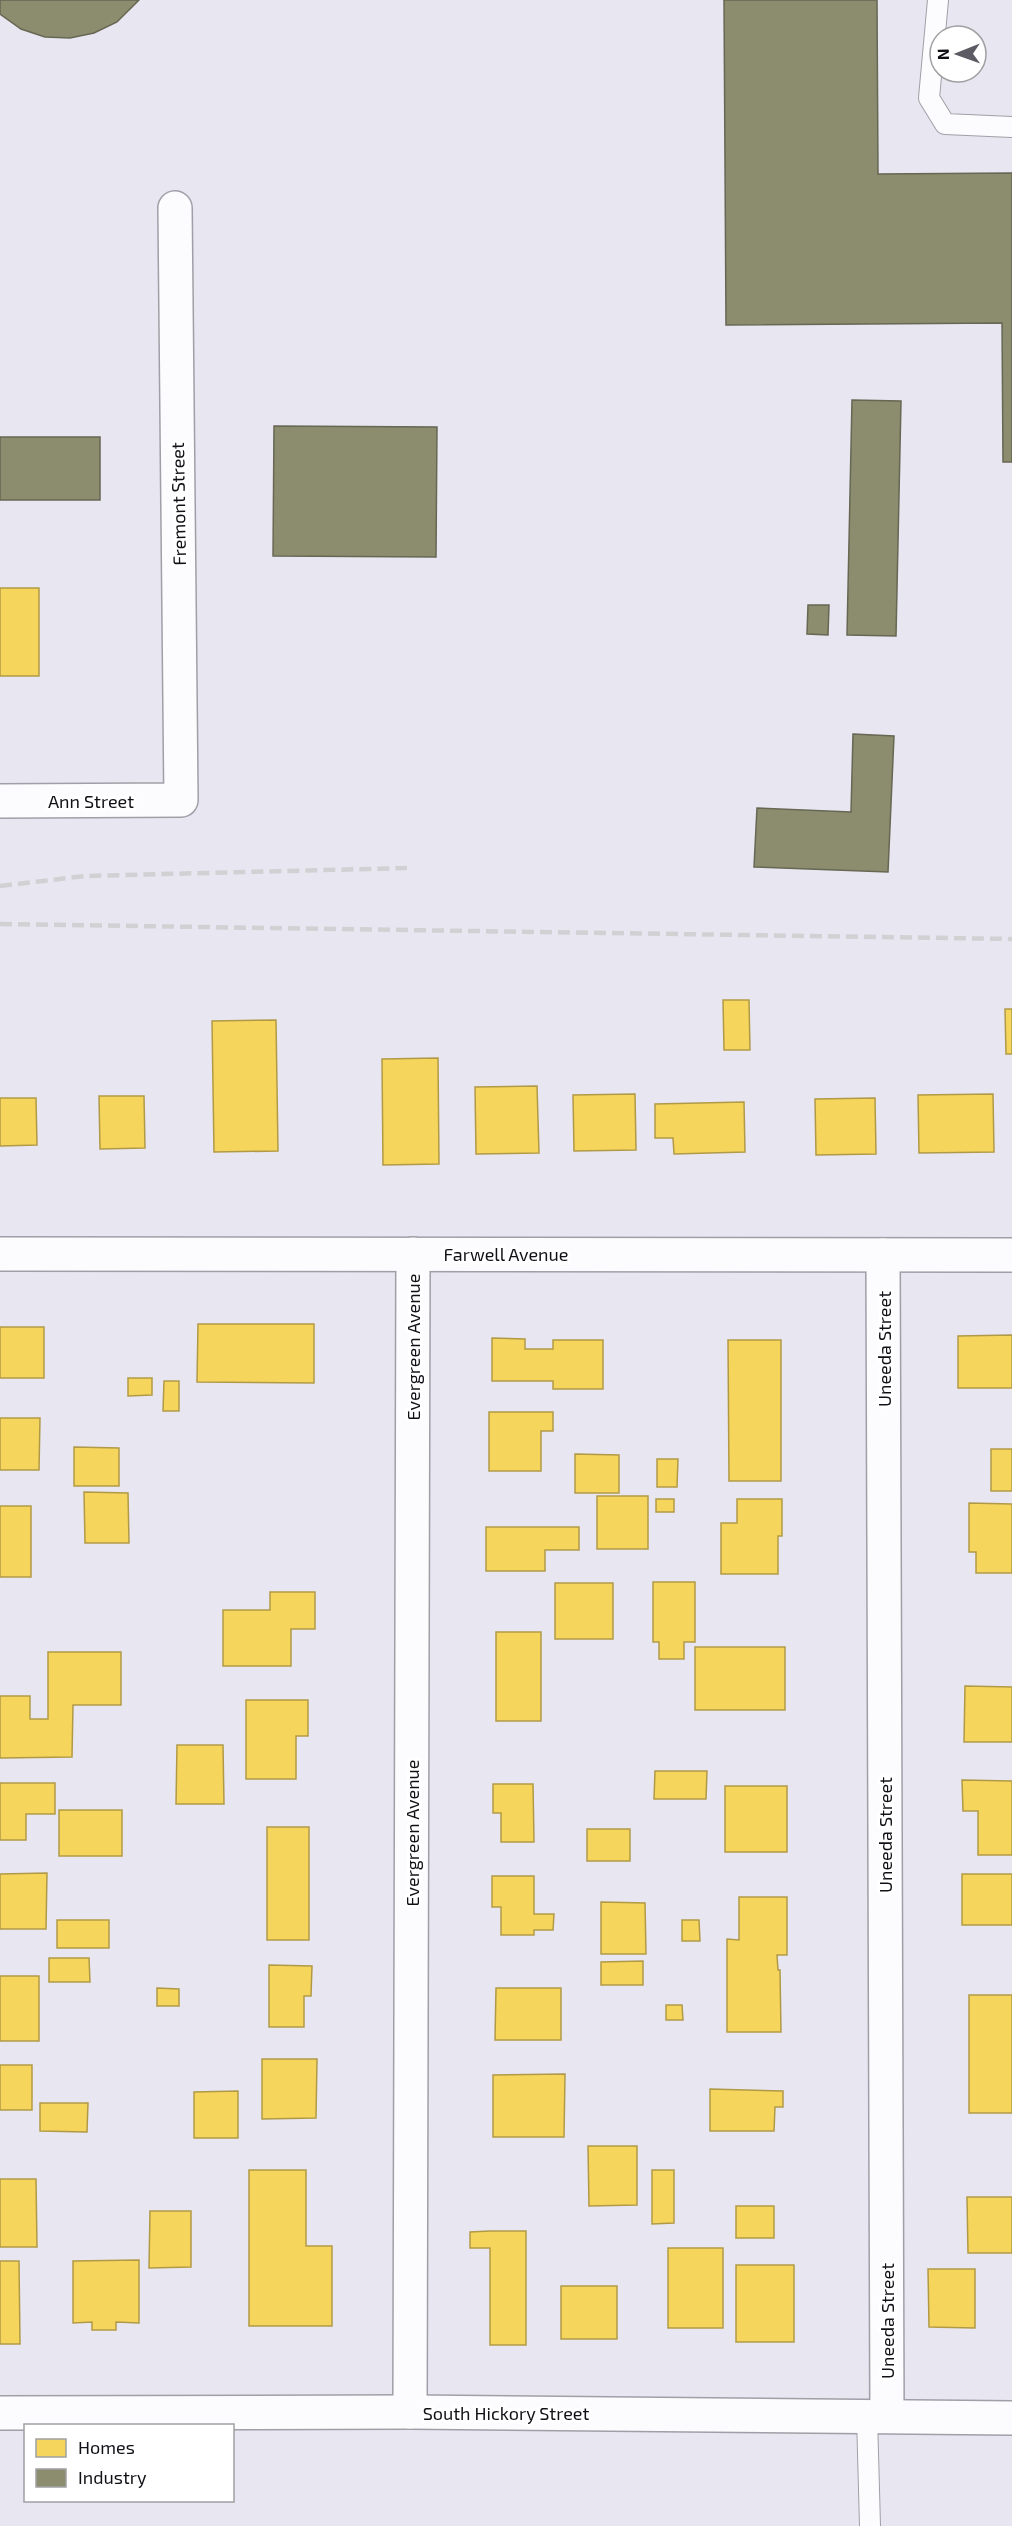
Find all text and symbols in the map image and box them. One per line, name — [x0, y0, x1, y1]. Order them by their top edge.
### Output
north arrow — [928, 24, 988, 84]
text: N — [933, 48, 952, 60]
street label: Fremont Street — [166, 442, 190, 566]
street label: Ann Street — [48, 790, 134, 812]
street label: Farwell Avenue — [444, 1243, 568, 1265]
street label: Evergreen Avenue — [402, 1273, 424, 1421]
street label: Uneeda Street — [873, 1291, 895, 1407]
street label: Evergreen Avenue — [401, 1759, 423, 1907]
street label: Uneeda Street — [874, 1777, 896, 1893]
street label: Uneeda Street — [876, 2263, 898, 2379]
street label: South Hickory Street — [423, 2402, 589, 2424]
legend — [24, 2424, 234, 2502]
text: Homes — [78, 2436, 135, 2458]
text: Industry — [78, 2466, 147, 2488]

